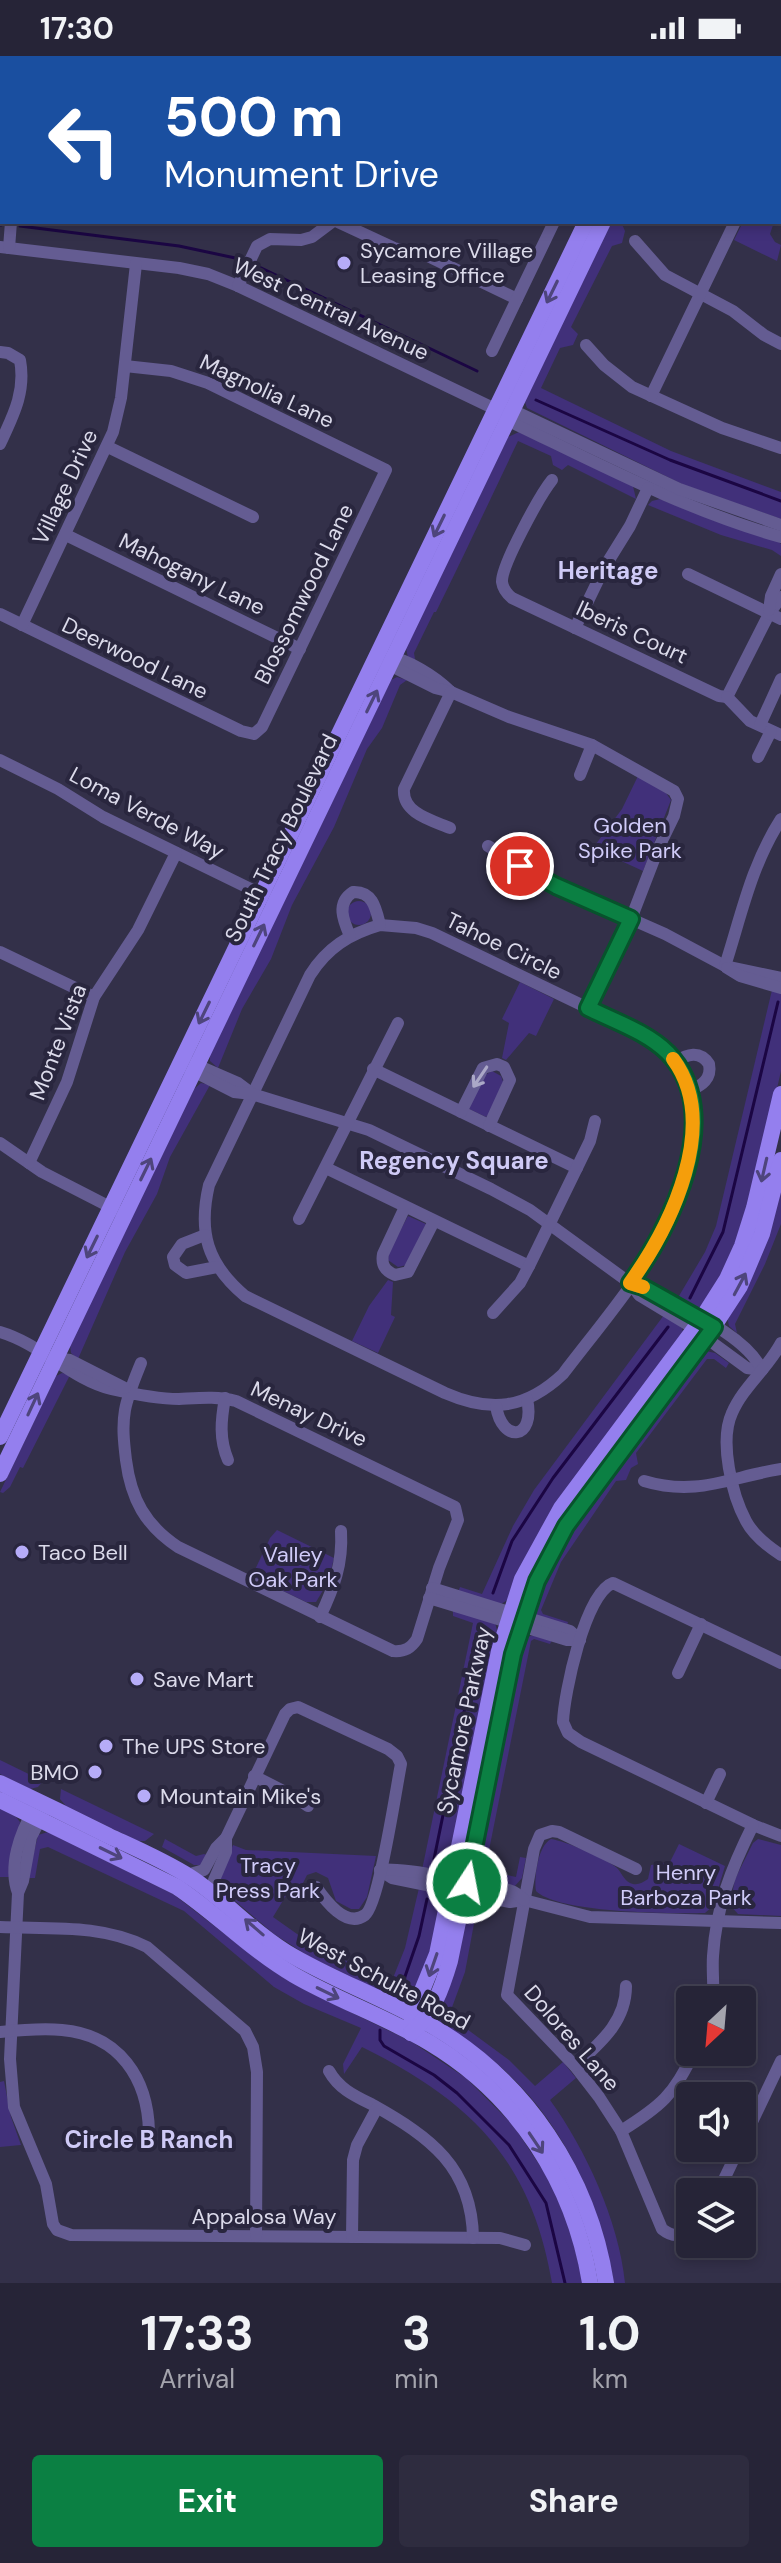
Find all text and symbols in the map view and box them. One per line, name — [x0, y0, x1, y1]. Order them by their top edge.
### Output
text: 17:30 — [40, 9, 114, 48]
text: 500 m — [164, 80, 344, 153]
icon: left — [32, 88, 136, 192]
text: Monument Drive — [164, 151, 439, 198]
place label: Sycamore Village Leasing Office — [360, 236, 533, 290]
street label: West Central Avenue — [228, 251, 434, 367]
marker: Sycamore Village Leasing Office — [335, 254, 353, 272]
one-way arrow — [544, 280, 559, 304]
street label: Magnolia Lane — [195, 347, 339, 435]
street label: Village Drive — [26, 425, 104, 549]
street label: Blossomwood Lane — [248, 499, 360, 689]
one-way arrow — [431, 514, 446, 538]
street label: Mahogany Lane — [114, 526, 270, 622]
district label: Heritage — [558, 555, 658, 586]
street label: Iberis Court — [572, 594, 692, 670]
street label: Deerwood Lane — [57, 610, 213, 706]
one-way arrow — [365, 689, 380, 713]
street label: South Tracy Boulevard — [218, 729, 344, 947]
street label: Loma Verde Way — [65, 760, 229, 866]
park label: Golden Spike Park — [578, 811, 682, 865]
pin — [486, 832, 554, 900]
icon: arrive — [498, 844, 542, 888]
street label: Tahoe Circle — [441, 905, 567, 987]
one-way arrow — [252, 924, 267, 948]
street label: Monte Vista — [23, 980, 93, 1104]
one-way arrow — [196, 1000, 211, 1024]
one-way arrow — [472, 1065, 488, 1087]
district label: Regency Square — [359, 1145, 549, 1176]
one-way arrow — [756, 1157, 771, 1182]
one-way arrow — [139, 1158, 154, 1182]
one-way arrow — [83, 1235, 98, 1258]
one-way arrow — [732, 1273, 748, 1297]
street label: Menay Drive — [246, 1374, 372, 1454]
one-way arrow — [26, 1392, 41, 1416]
place label: Taco Bell — [38, 1538, 128, 1567]
park label: Valley Oak Park — [248, 1540, 338, 1594]
marker: Taco Bell — [13, 1543, 31, 1561]
street label: Sycamore Parkway — [430, 1624, 498, 1816]
place label: Save Mart — [153, 1665, 254, 1694]
marker: Save Mart — [128, 1670, 146, 1688]
place label: The UPS Store — [122, 1732, 265, 1761]
marker: The UPS Store — [97, 1737, 115, 1755]
place label: BMO — [30, 1758, 79, 1787]
marker: BMO — [86, 1763, 104, 1781]
place label: Mountain Mike's — [160, 1782, 321, 1811]
marker: Mountain Mike's — [135, 1787, 153, 1805]
position arrow — [425, 1841, 509, 1925]
one-way arrow — [98, 1846, 122, 1861]
park label: Tracy Press Park — [216, 1851, 320, 1905]
park label: Henry Barboza Park — [620, 1858, 752, 1912]
one-way arrow — [244, 1918, 264, 1936]
street label: West Schulte Road — [293, 1921, 475, 2037]
one-way arrow — [425, 1952, 440, 1977]
street label: Dolores Lane — [518, 1979, 626, 2097]
one-way arrow — [316, 1986, 340, 2001]
north arrow — [676, 1986, 756, 2066]
map controls — [676, 1986, 756, 2258]
button: sound — [676, 2082, 756, 2162]
district label: Circle B Ranch — [65, 2124, 233, 2155]
one-way arrow — [528, 2131, 544, 2154]
button: layers — [676, 2178, 756, 2258]
street label: Appalosa Way — [191, 2202, 337, 2231]
text: 17:33 — [140, 2302, 254, 2365]
text: 3 — [402, 2302, 431, 2365]
text: 1.0 — [579, 2302, 641, 2365]
text: Arrival — [159, 2362, 235, 2396]
text: min — [394, 2362, 439, 2396]
text: km — [592, 2362, 628, 2396]
button: Exit — [32, 2455, 383, 2547]
button: Share — [399, 2455, 749, 2547]

